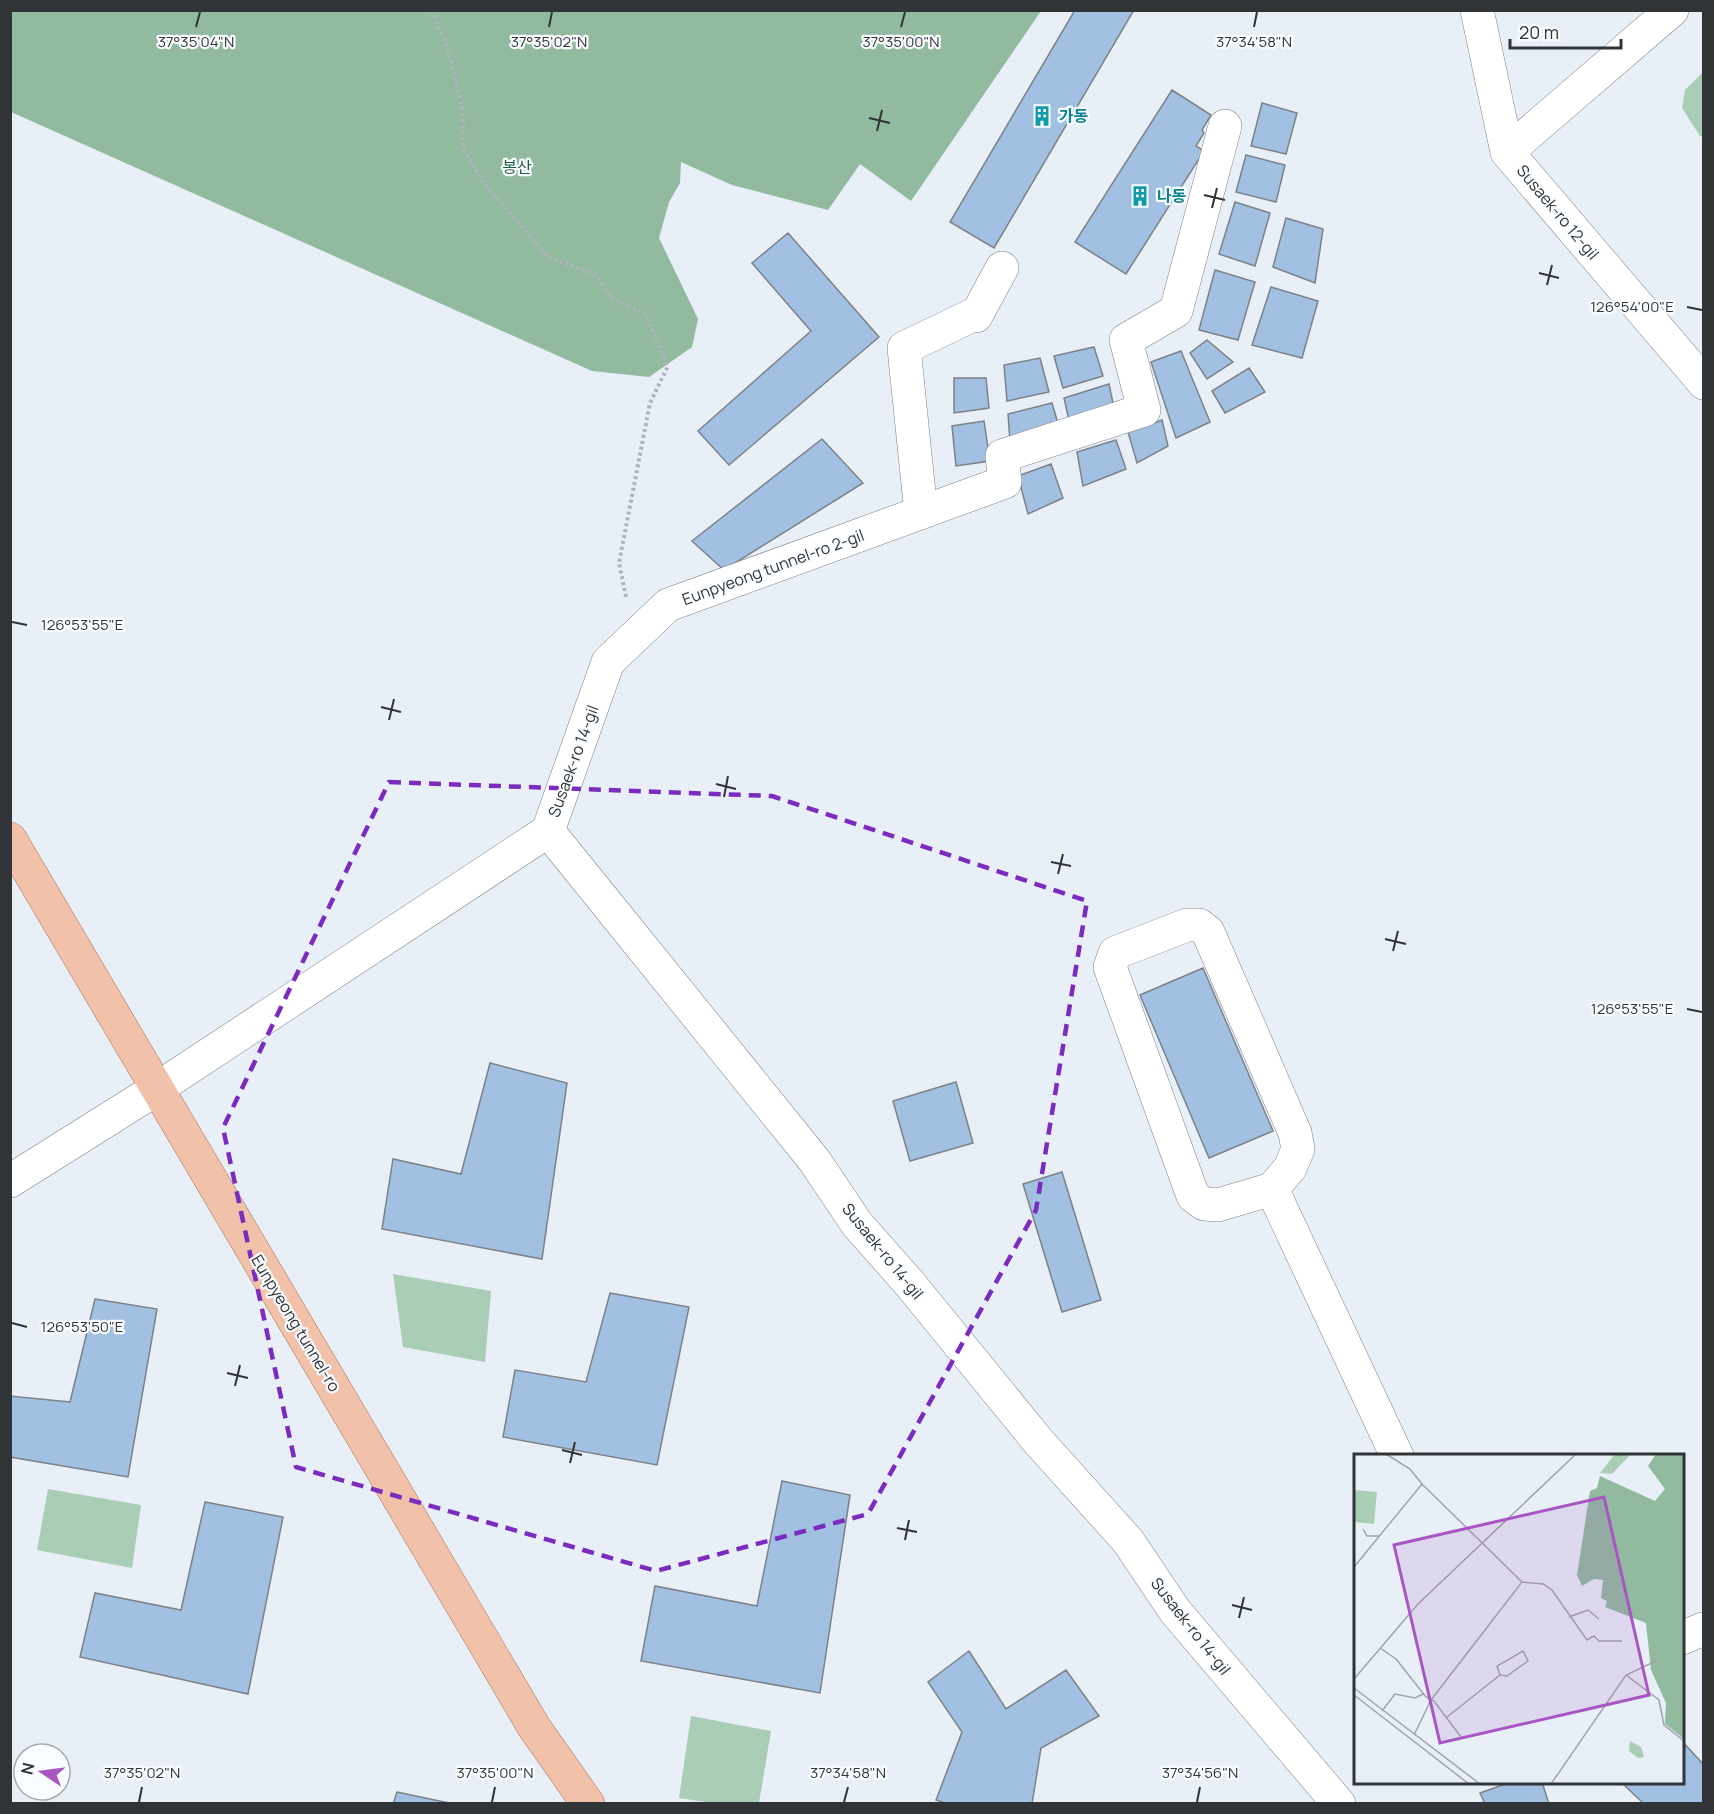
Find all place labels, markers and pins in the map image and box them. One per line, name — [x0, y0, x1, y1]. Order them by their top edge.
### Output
building icon: 가동 — [1030, 104, 1054, 128]
place label: 가동 — [1059, 105, 1088, 127]
building icon: 나동 — [1128, 184, 1152, 208]
place label: 나동 — [1157, 185, 1186, 207]

